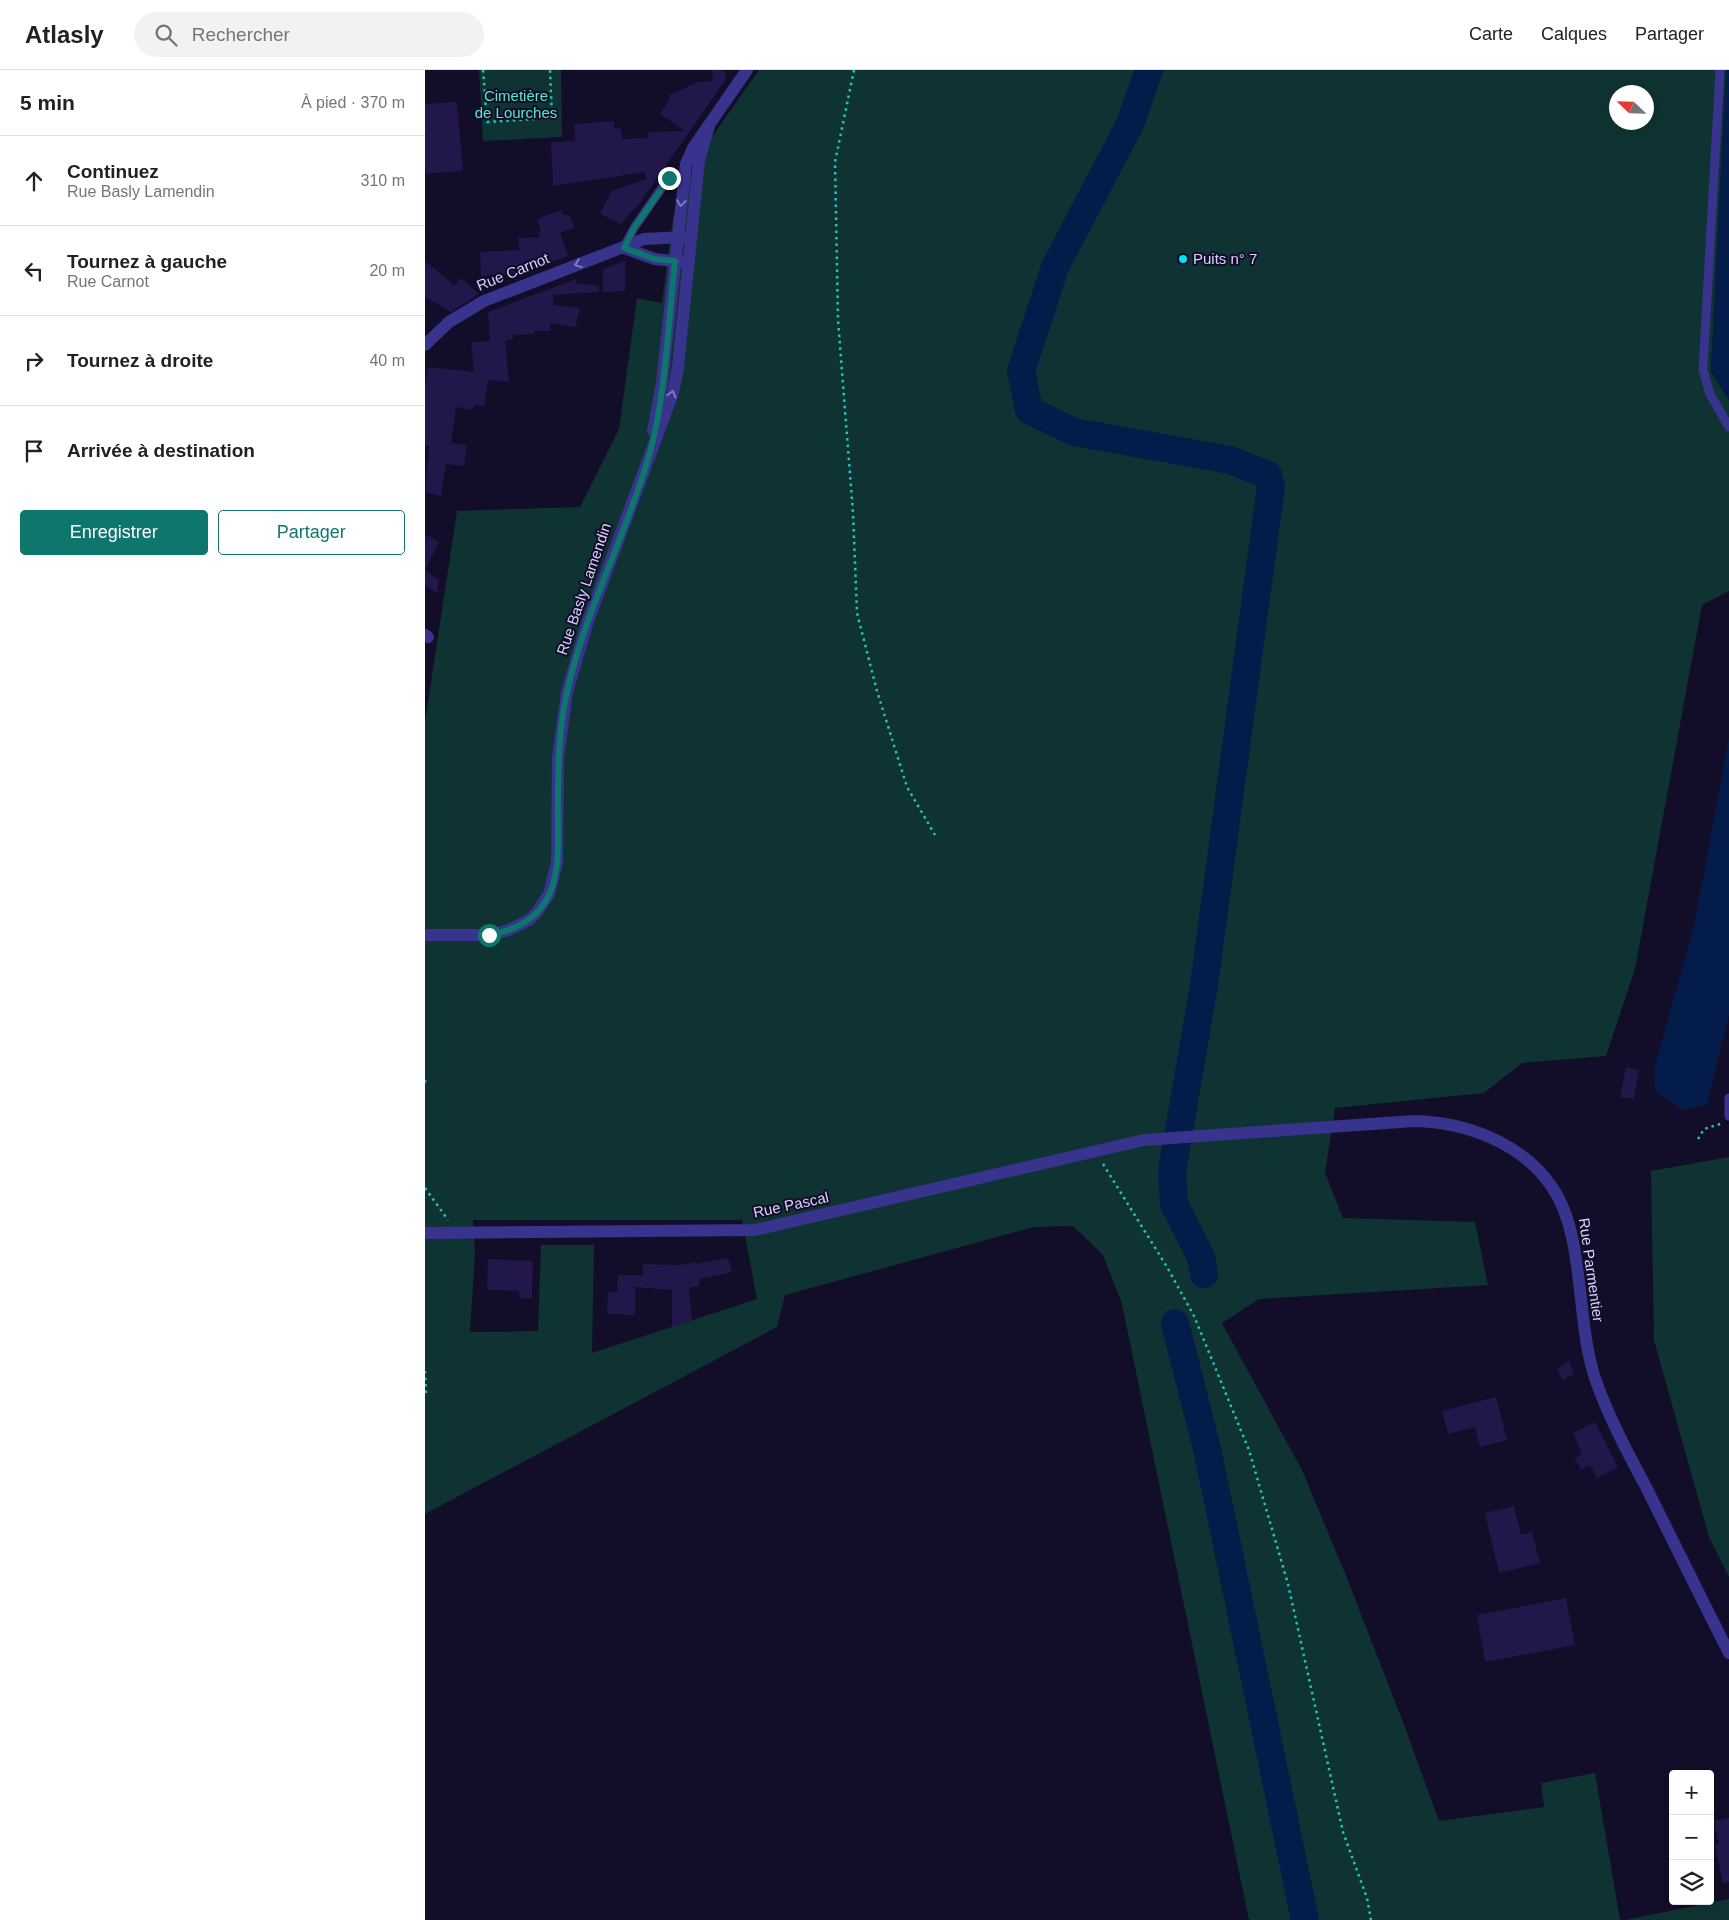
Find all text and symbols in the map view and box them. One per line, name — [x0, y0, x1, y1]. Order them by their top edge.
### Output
search box — [134, 12, 484, 57]
text: Atlasly — [25, 21, 104, 48]
icon: search — [152, 21, 180, 49]
text: Rechercher — [192, 24, 290, 45]
text: Carte — [1469, 24, 1513, 44]
text: Calques — [1541, 24, 1607, 44]
text: Partager — [1635, 24, 1704, 44]
north arrow — [1609, 85, 1654, 130]
park label: Cimetière de Lourches — [475, 87, 557, 121]
text: 5 min — [20, 91, 75, 114]
text: À pied · 370 m — [301, 94, 405, 111]
text: Continuez — [67, 161, 159, 182]
icon: ahead — [20, 167, 48, 195]
route end — [658, 167, 681, 190]
text: 310 m — [361, 172, 405, 189]
text: Rue Basly Lamendin — [67, 183, 215, 200]
one-way arrow — [676, 199, 687, 207]
street label: Rue Carnot — [474, 249, 552, 294]
place label: Puits n° 7 — [1193, 250, 1257, 267]
text: Tournez à gauche — [67, 251, 227, 272]
marker: Puits n° 7 — [1177, 253, 1189, 265]
icon: left — [20, 257, 48, 285]
one-way arrow — [574, 259, 582, 269]
text: 20 m — [369, 262, 405, 279]
text: Rue Carnot — [67, 273, 149, 290]
icon: right — [20, 347, 48, 375]
text: Tournez à droite — [67, 350, 213, 371]
text: 40 m — [369, 352, 405, 369]
one-way arrow — [667, 390, 677, 399]
icon: arrive — [20, 437, 48, 465]
text: Arrivée à destination — [67, 440, 255, 461]
button: Enregistrer — [20, 510, 208, 555]
button: Partager — [218, 510, 405, 555]
street label: Rue Basly Lamendin — [553, 521, 614, 657]
route start — [478, 924, 501, 947]
street label: Rue Pascal — [752, 1188, 830, 1221]
street label: Rue Parmentier — [1576, 1217, 1607, 1323]
map controls — [1669, 1770, 1714, 1905]
button: + — [1669, 1770, 1714, 1815]
button: − — [1669, 1815, 1714, 1860]
button: layers — [1669, 1860, 1714, 1905]

